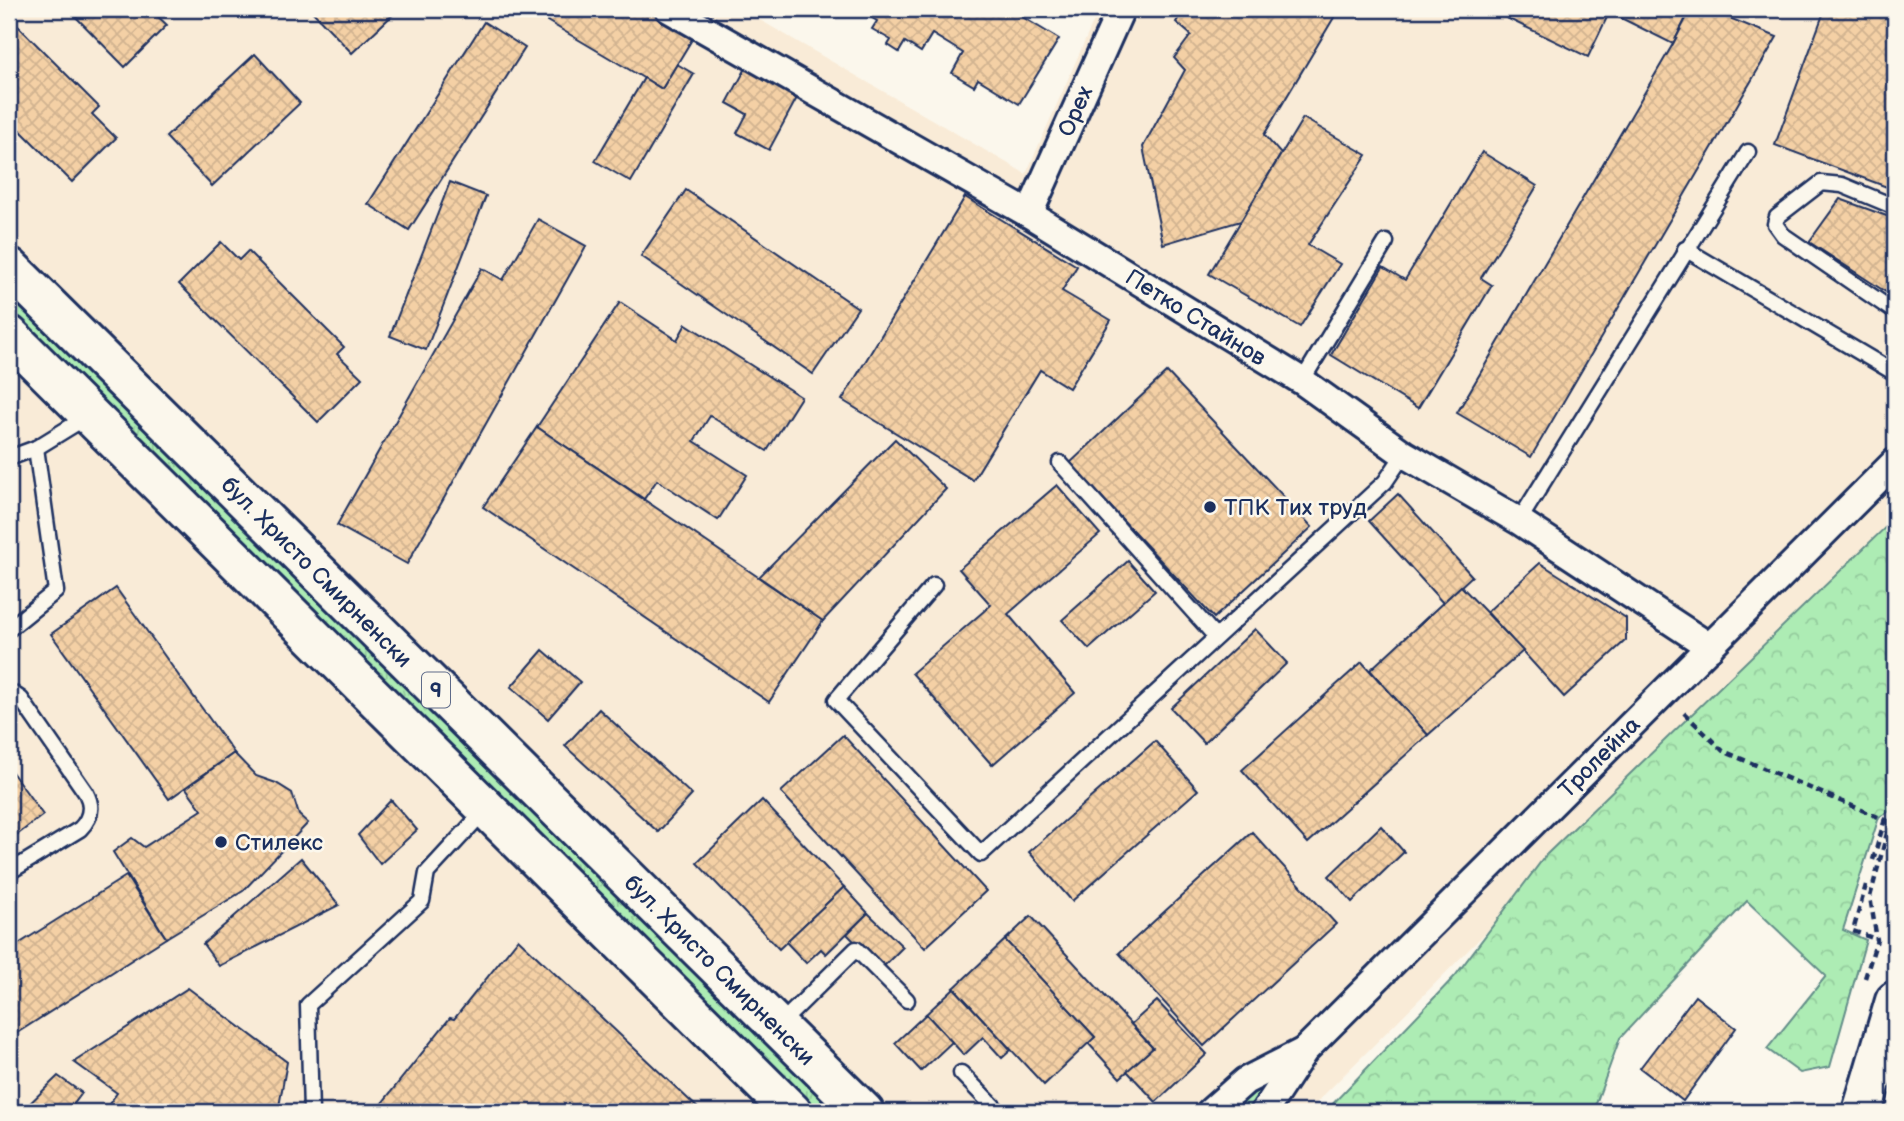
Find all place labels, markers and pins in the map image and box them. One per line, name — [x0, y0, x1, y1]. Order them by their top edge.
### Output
place label: ТПК Тих труд — [1224, 494, 1367, 522]
marker: ТПК Тих труд — [1202, 499, 1218, 515]
place label: Стилекс — [235, 829, 323, 857]
marker: Стилекс — [213, 834, 229, 850]

